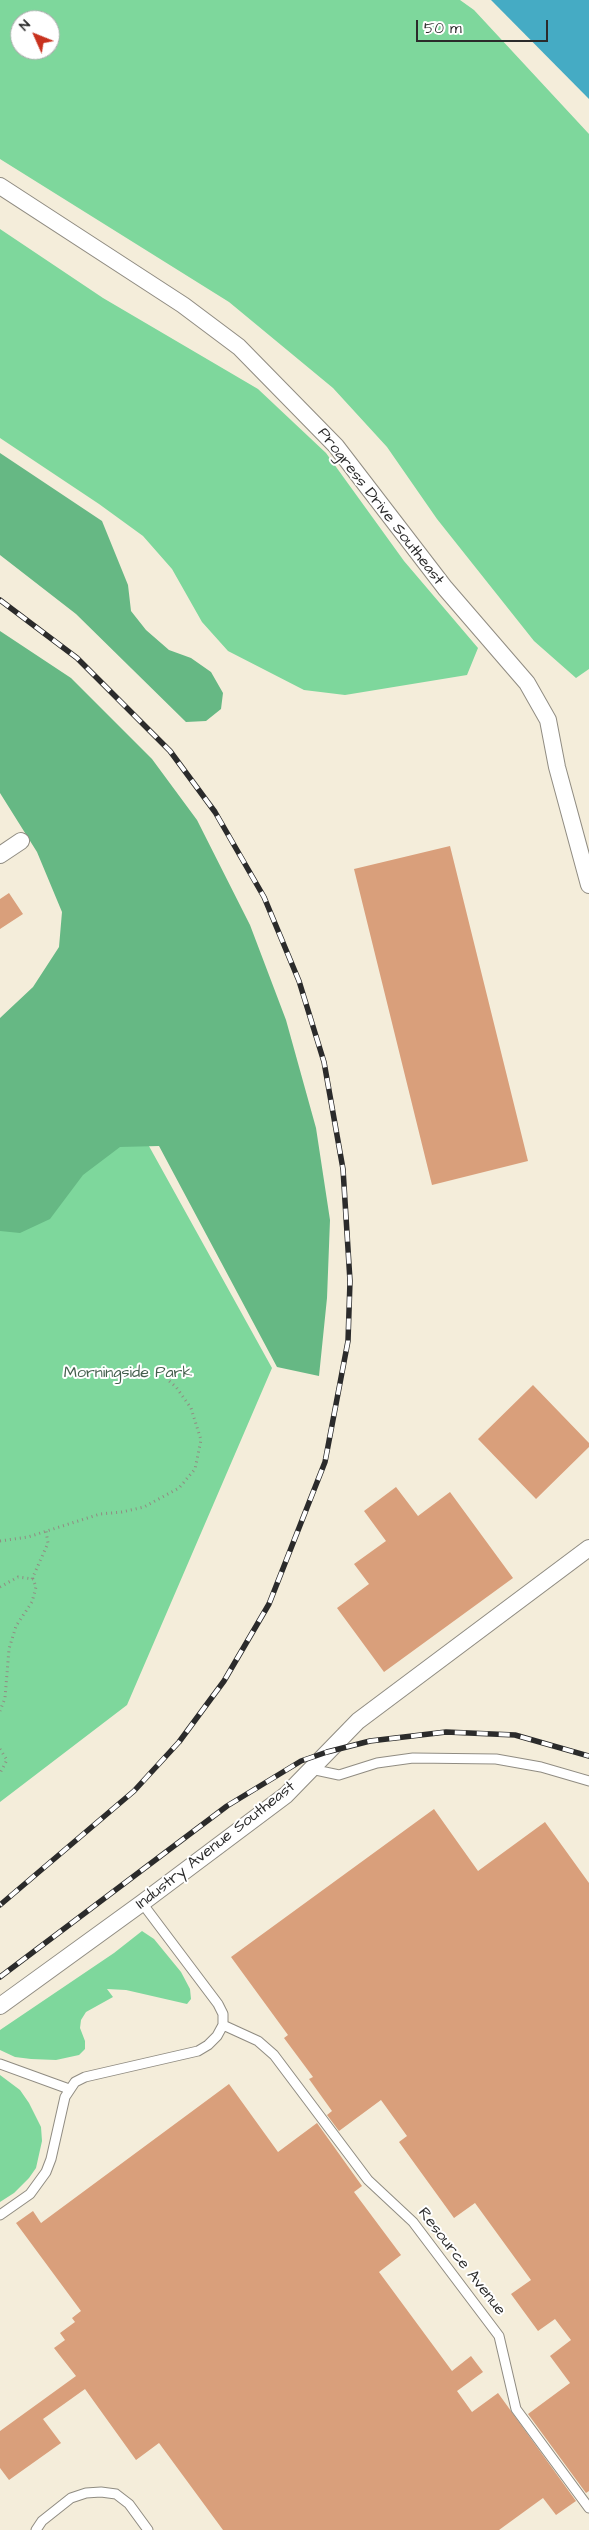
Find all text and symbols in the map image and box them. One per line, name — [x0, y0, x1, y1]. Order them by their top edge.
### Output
north arrow — [10, 10, 60, 60]
scale bar — [419, 10, 552, 42]
text: N — [15, 15, 35, 35]
text: 50 m — [424, 18, 462, 39]
street label: Progress Drive Southeast — [313, 425, 447, 589]
park label: Morningside Park — [64, 1364, 192, 1384]
street label: Industry Avenue Southeast — [133, 1778, 299, 1914]
street label: Resource Avenue — [413, 2204, 509, 2320]

